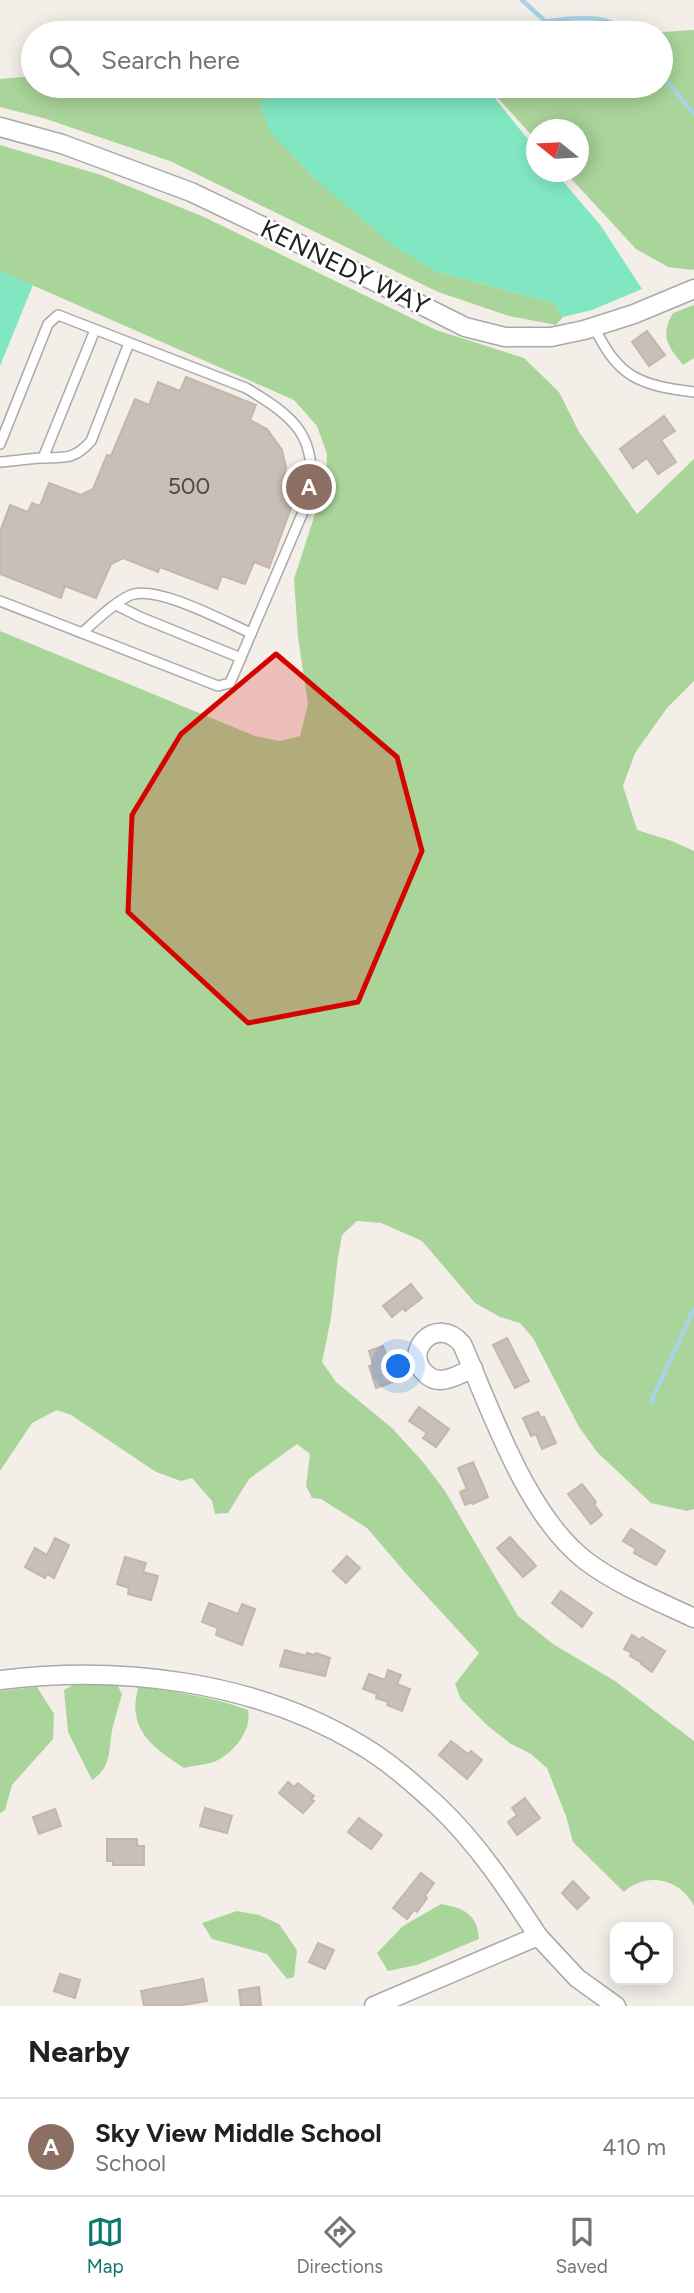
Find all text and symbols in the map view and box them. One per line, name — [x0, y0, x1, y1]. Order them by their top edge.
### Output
search box — [21, 21, 673, 98]
icon: search — [45, 41, 83, 79]
text: Search here — [101, 44, 240, 76]
north arrow — [526, 119, 589, 182]
street label: KENNEDY WAY — [255, 212, 435, 322]
pin: A — [286, 461, 332, 513]
house number: 500 — [168, 472, 210, 500]
your location — [381, 1349, 415, 1383]
map controls — [610, 1922, 673, 1985]
button: locate — [610, 1922, 673, 1985]
text: Nearby — [28, 2033, 130, 2070]
text: Sky View Middle School — [95, 2117, 382, 2149]
text: A — [43, 2133, 59, 2161]
text: 410 m — [602, 2133, 666, 2161]
text: School — [95, 2149, 166, 2177]
tab: Map — [86, 2213, 124, 2278]
tab: Directions — [296, 2213, 383, 2278]
tab: Saved — [555, 2213, 608, 2278]

